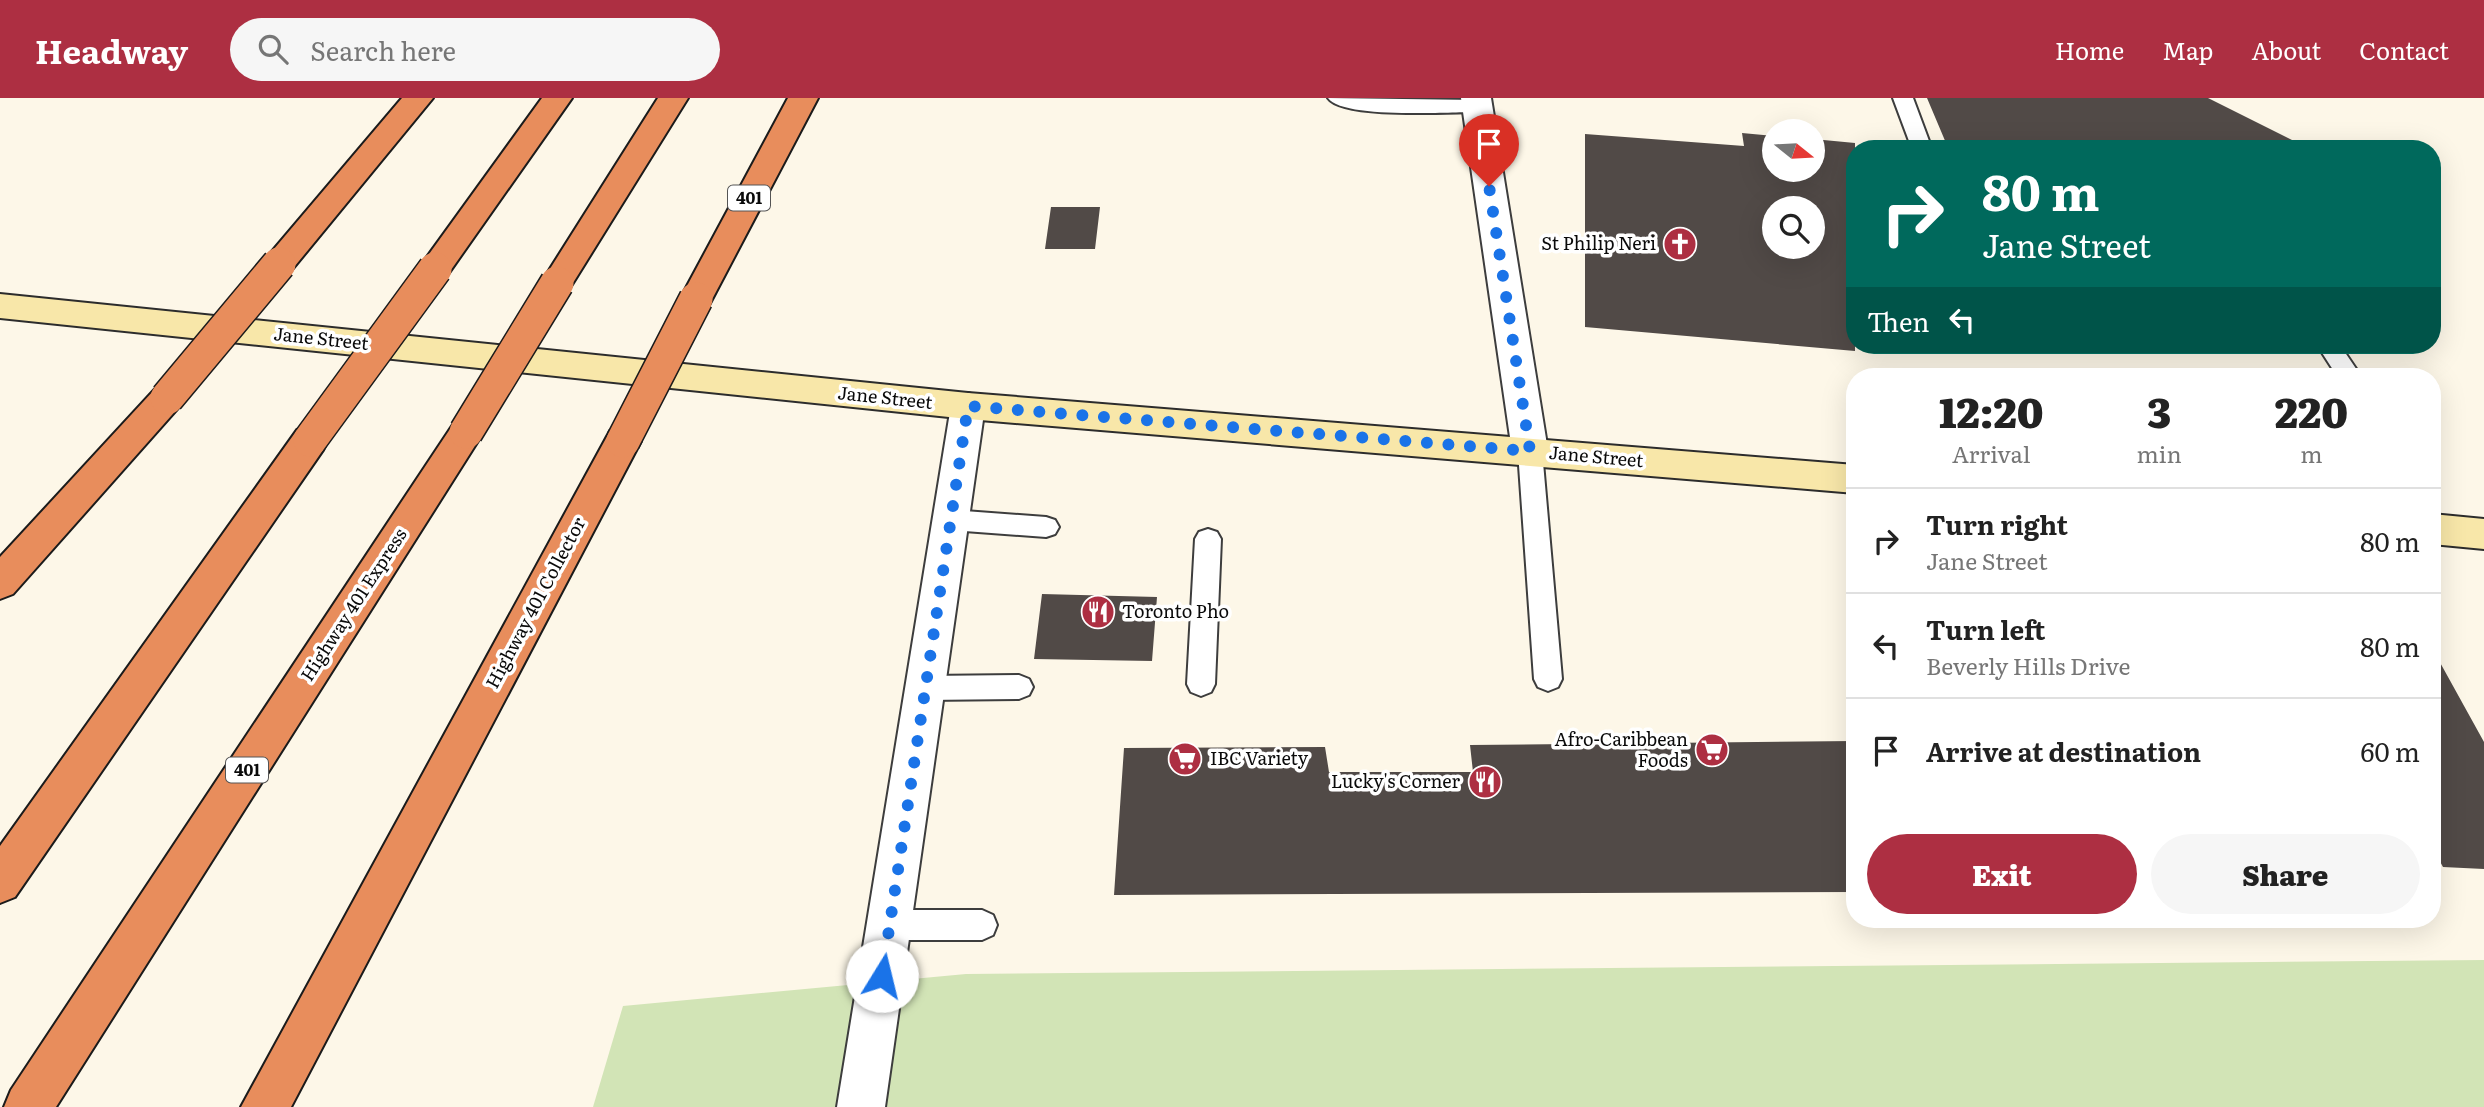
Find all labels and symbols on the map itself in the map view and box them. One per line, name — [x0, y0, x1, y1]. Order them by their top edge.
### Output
pin — [1459, 114, 1519, 186]
north arrow — [1762, 119, 1825, 182]
road number: 401 — [728, 186, 770, 211]
church icon: St Philip Neri — [1661, 225, 1699, 263]
place label: St Philip Neri — [1541, 229, 1656, 256]
street label: Jane Street — [272, 319, 371, 356]
street label: Jane Street — [836, 378, 935, 415]
street label: Jane Street — [1548, 438, 1645, 473]
street label: Highway 401 Collector — [478, 511, 592, 693]
street label: Highway 401 Express — [293, 522, 412, 686]
restaurant icon: Toronto Pho — [1079, 593, 1117, 631]
place label: Toronto Pho — [1122, 597, 1229, 624]
place label: Afro-Caribbean Foods — [1554, 725, 1688, 773]
supermarket icon: Afro-Caribbean Foods — [1693, 731, 1731, 769]
supermarket icon: IBC Variety — [1166, 740, 1204, 778]
place label: IBC Variety — [1210, 744, 1309, 771]
road number: 401 — [226, 758, 268, 782]
restaurant icon: Lucky's Corner — [1466, 763, 1504, 801]
place label: Lucky's Corner — [1331, 767, 1460, 794]
position arrow — [845, 939, 919, 1013]

